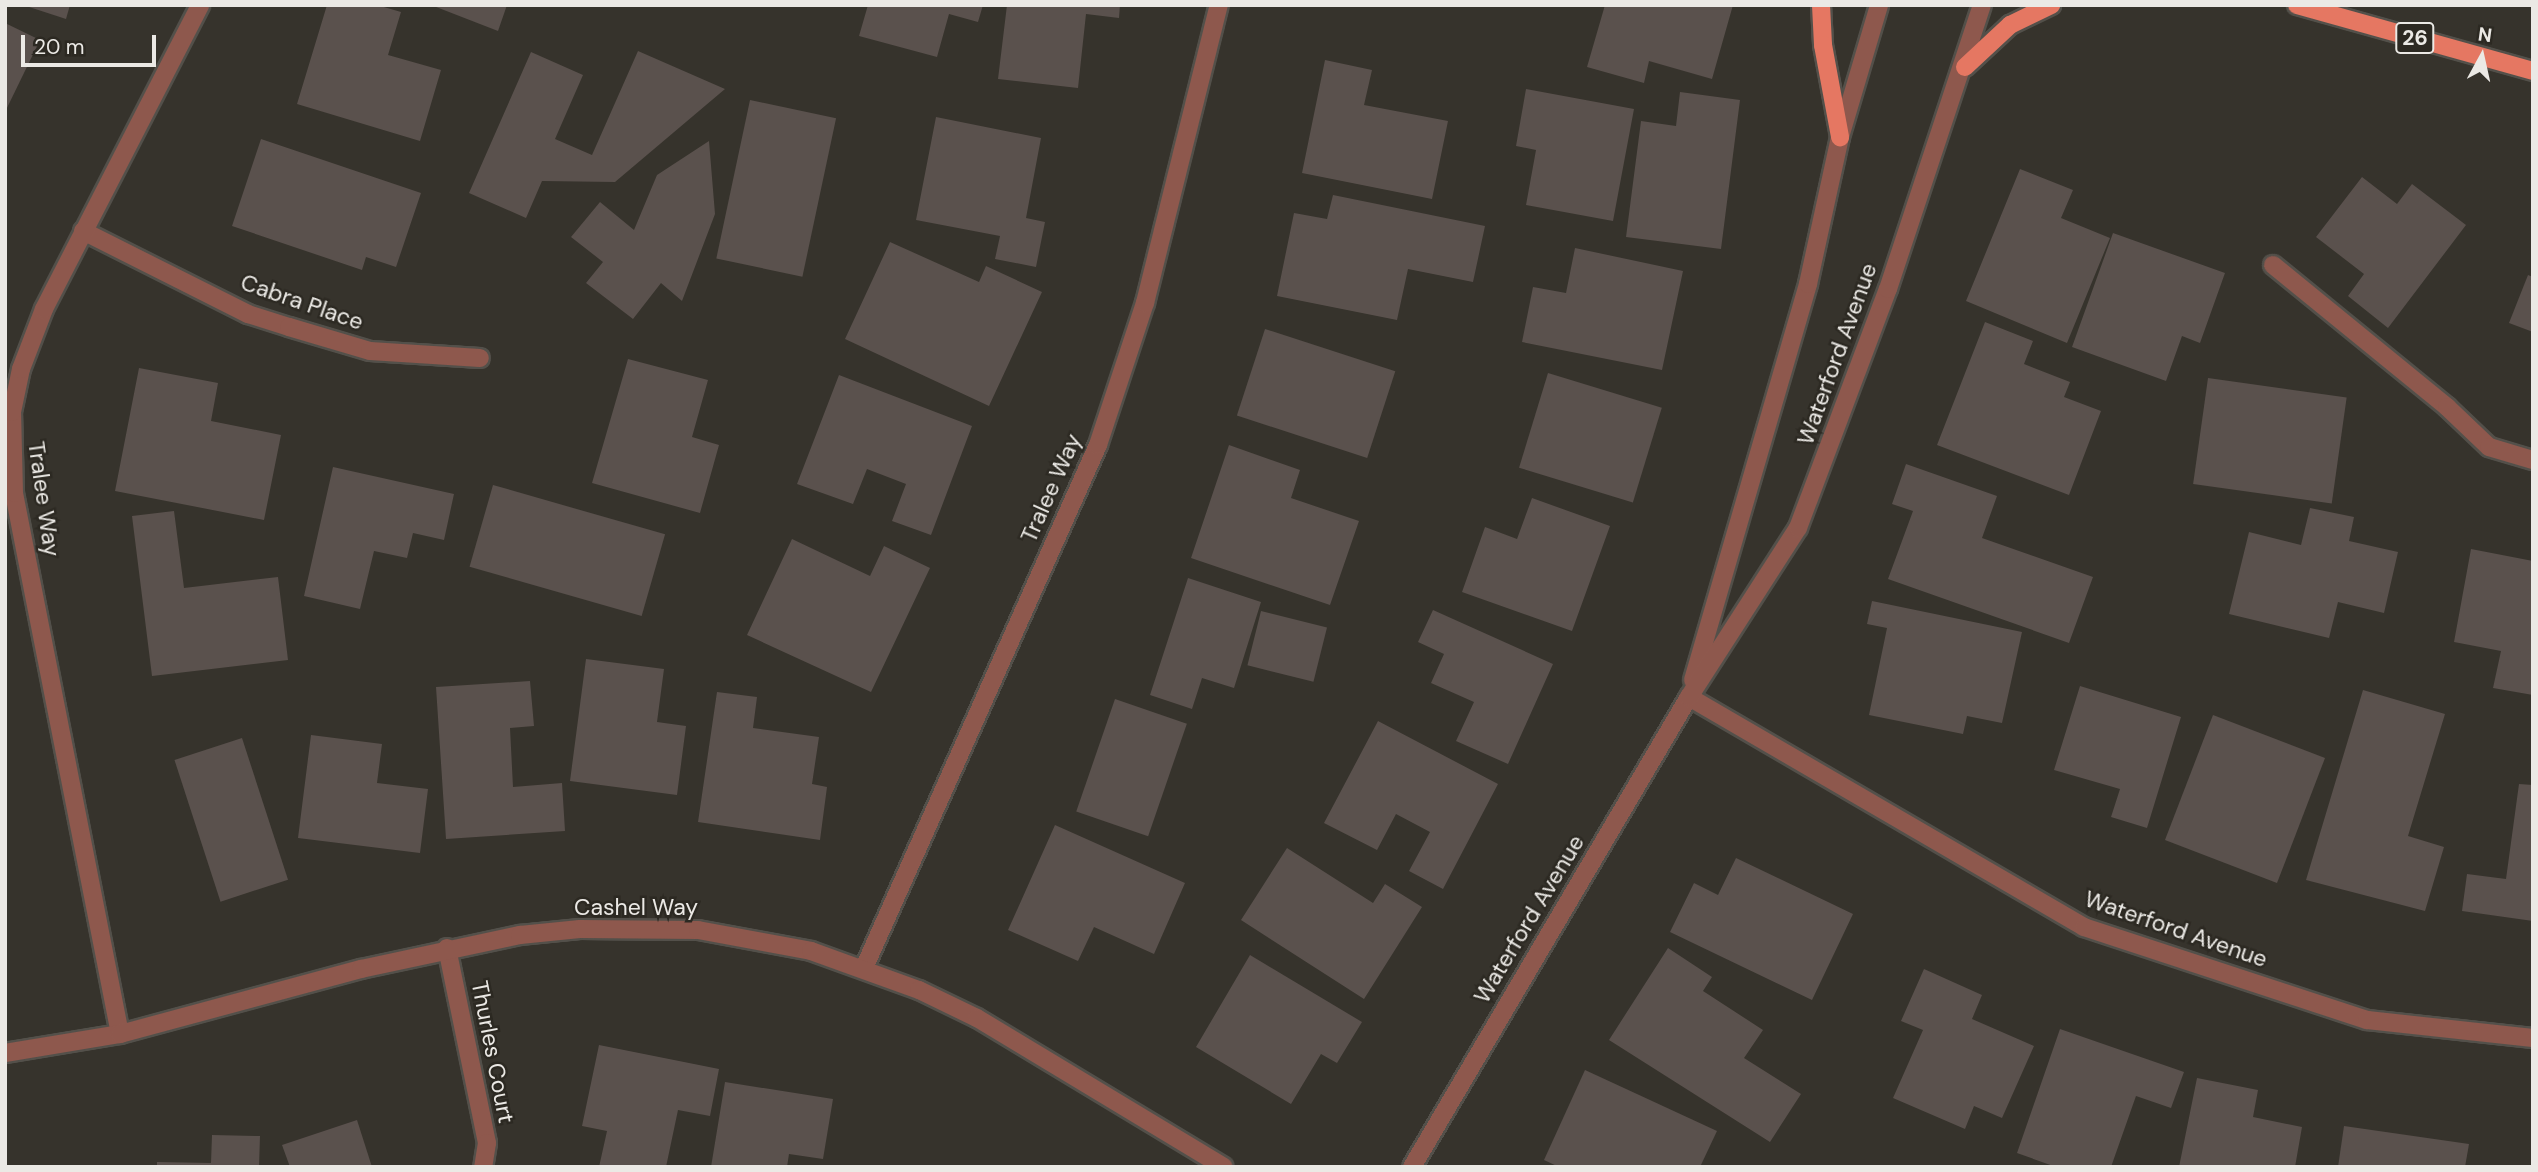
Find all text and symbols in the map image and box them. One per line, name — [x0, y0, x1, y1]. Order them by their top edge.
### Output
road number: 26 — [2394, 20, 2436, 56]
scale bar — [24, 21, 159, 65]
north arrow — [2447, 21, 2517, 91]
text: N — [2476, 21, 2494, 48]
text: 20 m — [34, 33, 85, 61]
street label: Waterford Avenue — [1791, 259, 1883, 449]
street label: Cabra Place — [237, 268, 367, 336]
street label: Tralee Way — [1015, 429, 1087, 547]
street label: Tralee Way — [22, 440, 66, 558]
street label: Waterford Avenue — [1468, 830, 1590, 1008]
street label: Waterford Avenue — [2081, 885, 2271, 973]
street label: Cashel Way — [574, 893, 698, 921]
street label: Thurles Court — [466, 978, 520, 1126]

